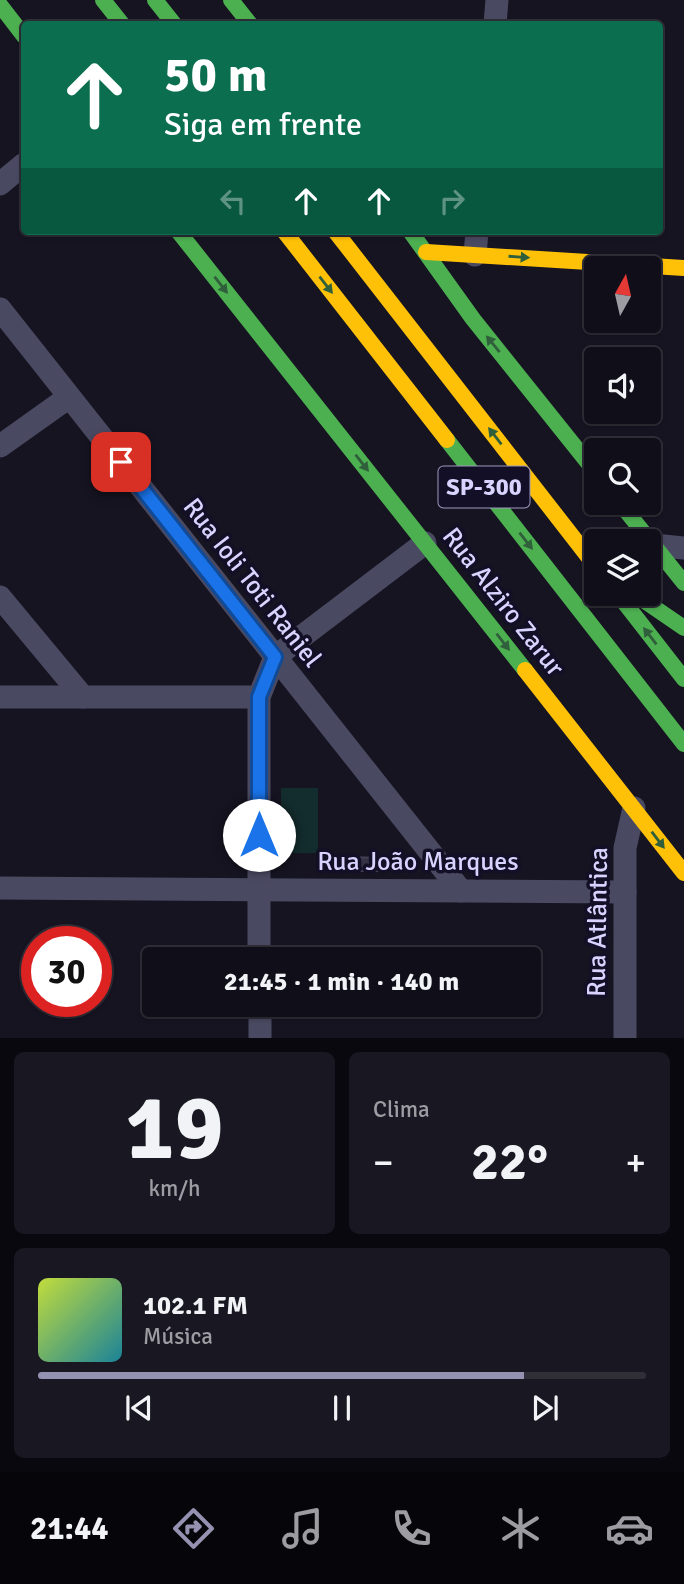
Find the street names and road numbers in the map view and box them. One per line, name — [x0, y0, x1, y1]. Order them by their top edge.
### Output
road number: SP-300 — [438, 466, 530, 508]
street label: Rua Ioli Toti Raniel — [176, 492, 328, 674]
street label: Rua Alziro Zarur — [435, 521, 571, 683]
street label: Rua João Marques — [317, 846, 519, 878]
street label: Rua Atlântica — [581, 847, 615, 997]

